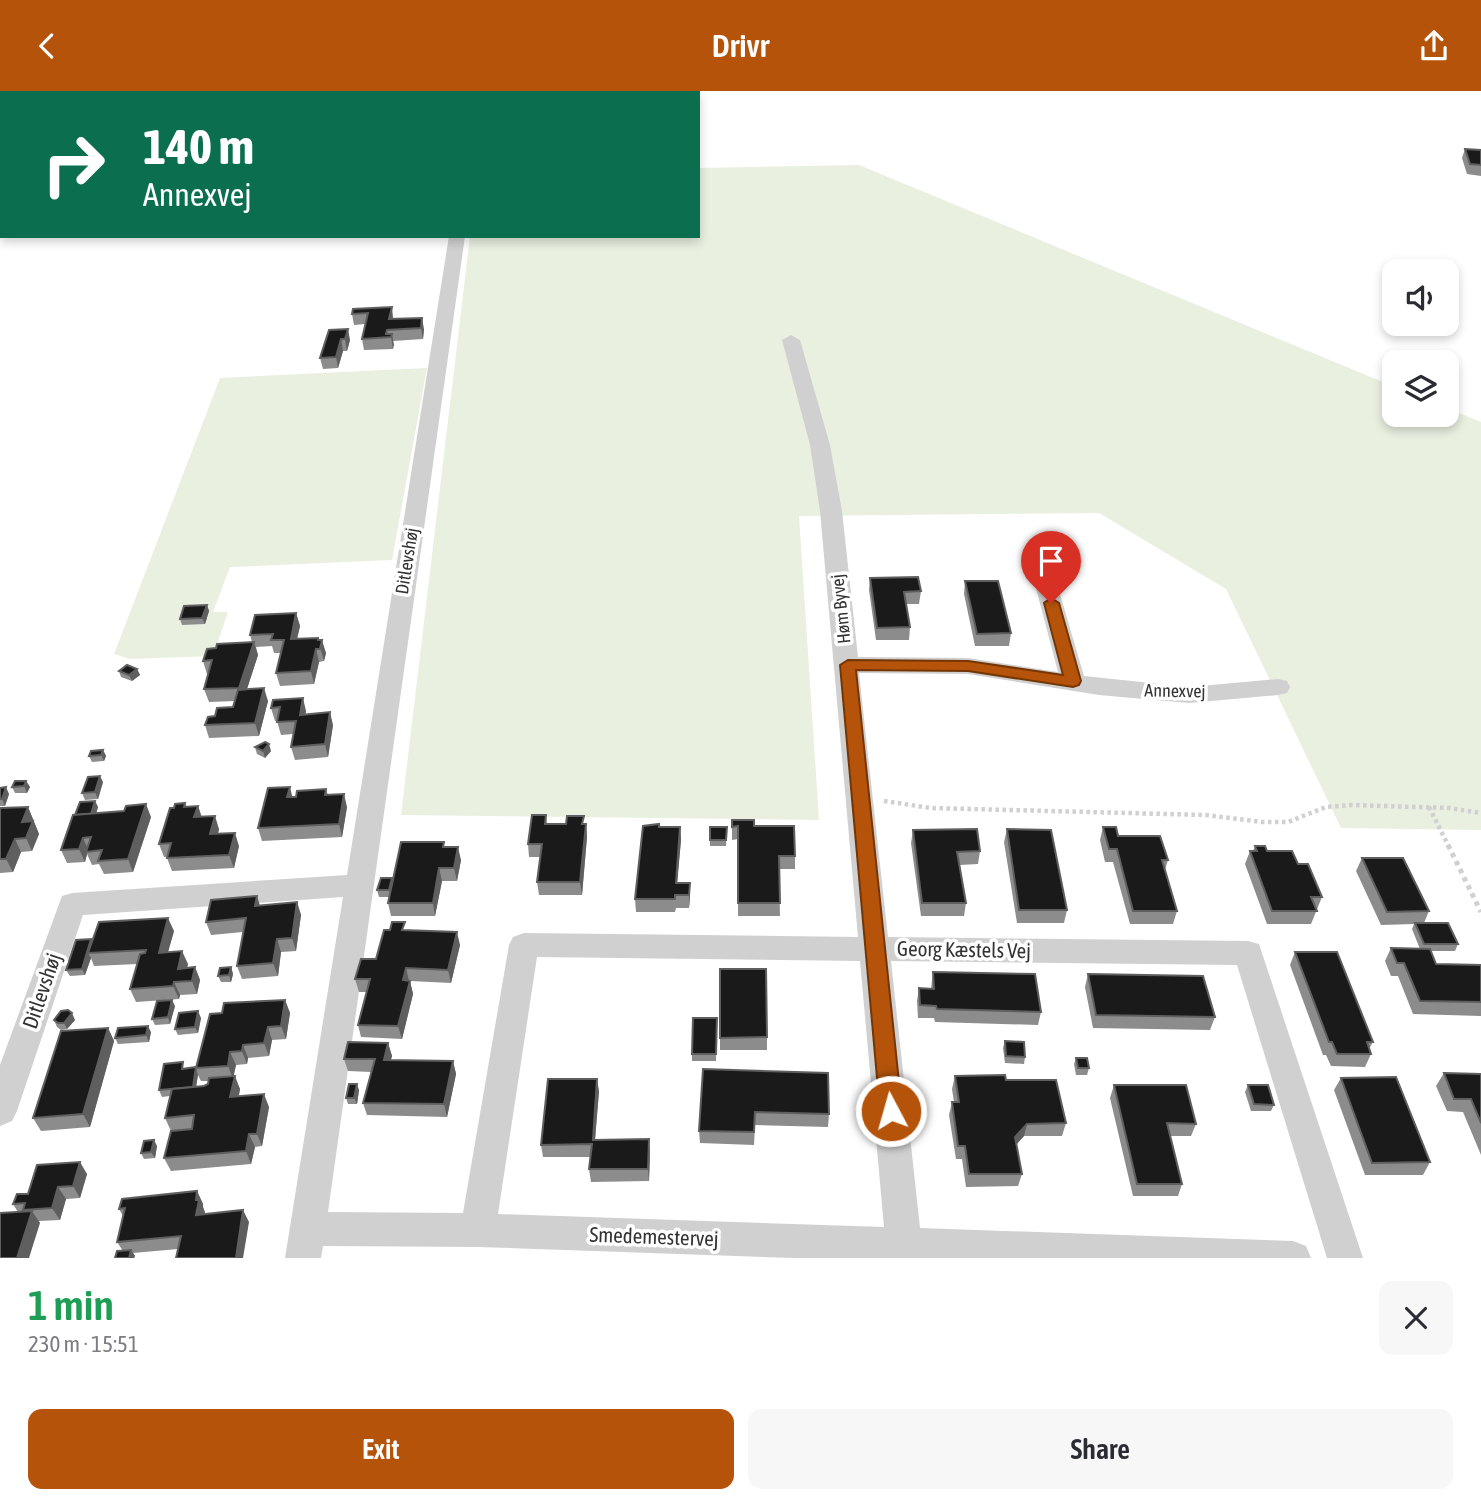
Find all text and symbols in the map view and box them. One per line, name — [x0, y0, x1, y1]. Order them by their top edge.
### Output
icon: back — [28, 27, 66, 65]
text: Drivr — [712, 27, 769, 64]
icon: share — [1415, 27, 1453, 65]
text: 140 m — [143, 118, 254, 174]
icon: right — [28, 119, 119, 210]
text: Annexvej — [143, 176, 252, 213]
map controls — [1382, 259, 1459, 427]
button: sound — [1382, 259, 1459, 336]
button: layers — [1382, 350, 1459, 427]
street label: Ditlevshøj — [391, 526, 422, 596]
pin — [1021, 531, 1081, 603]
icon: arrive — [1032, 542, 1070, 580]
street label: Høm Byvej — [826, 573, 855, 645]
street label: Annexvej — [1144, 679, 1206, 702]
street label: Georg Kæstels Vej — [897, 936, 1031, 962]
street label: Ditlevshøj — [17, 950, 65, 1032]
position arrow — [854, 1074, 928, 1148]
street label: Smedemestervej — [589, 1222, 719, 1250]
text: 1 min — [28, 1281, 114, 1329]
button: close — [1379, 1281, 1453, 1355]
text: 230 m · 15:51 — [28, 1331, 139, 1357]
button: Exit — [28, 1409, 734, 1489]
button: Share — [748, 1409, 1453, 1489]

